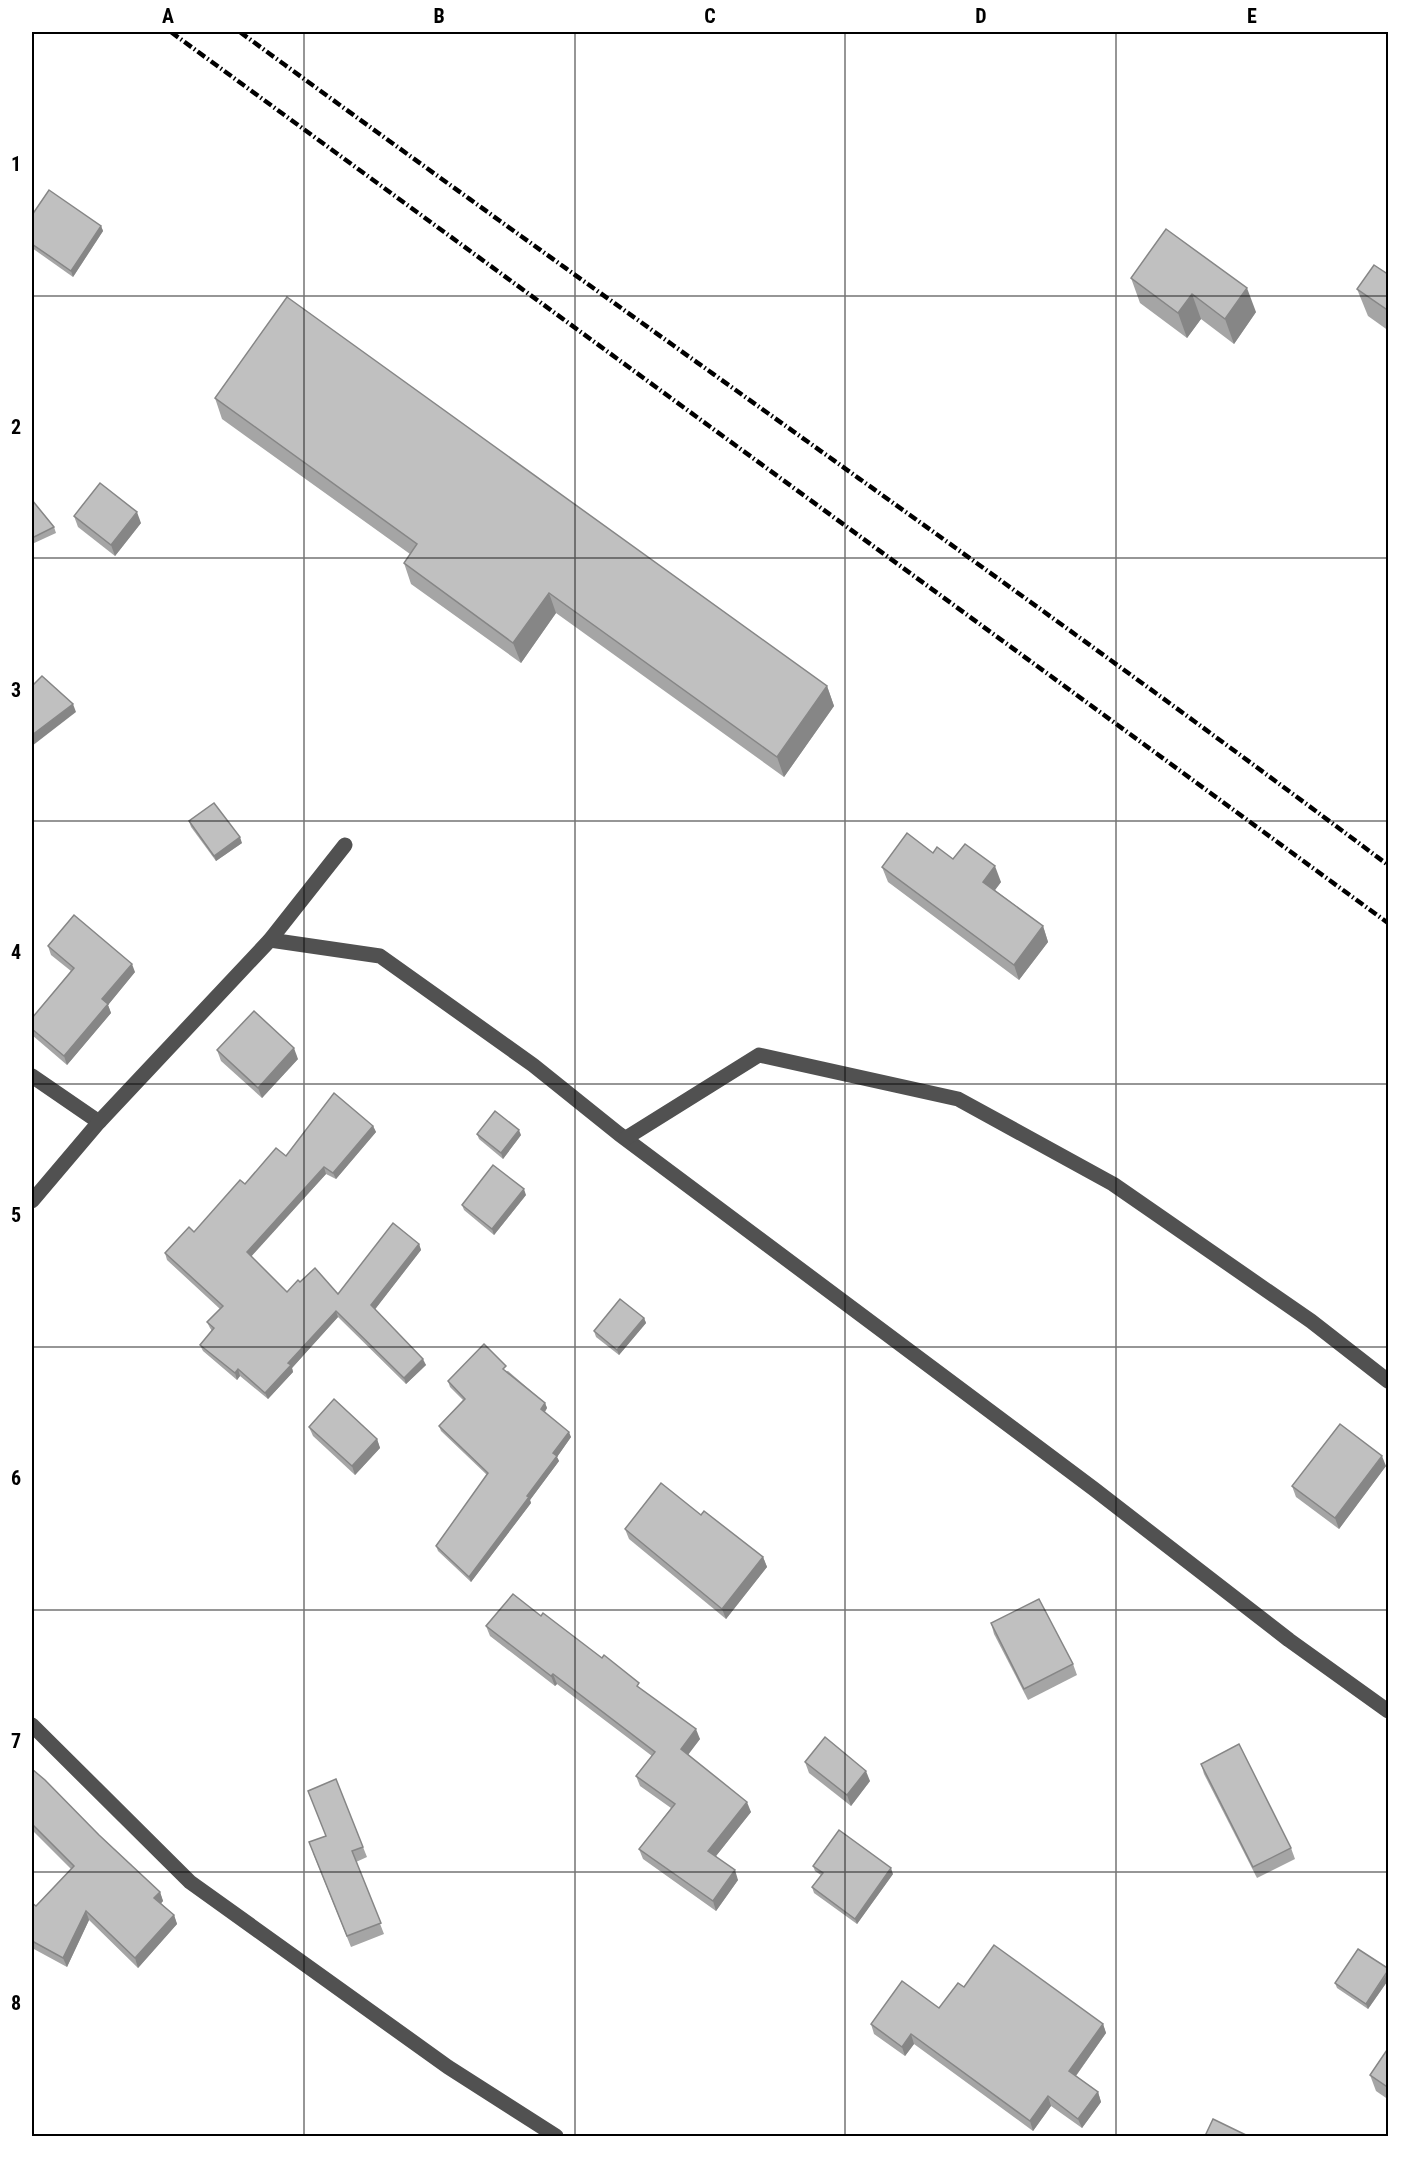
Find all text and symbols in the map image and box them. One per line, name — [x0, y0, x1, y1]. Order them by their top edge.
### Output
text: A — [162, 4, 174, 28]
text: B — [433, 4, 445, 28]
text: C — [704, 4, 716, 28]
text: D — [975, 4, 987, 28]
text: E — [1247, 4, 1257, 28]
text: 1 — [11, 152, 21, 176]
text: 2 — [11, 415, 21, 439]
text: 3 — [11, 678, 21, 702]
text: 4 — [11, 940, 21, 964]
text: 5 — [11, 1203, 21, 1227]
text: 6 — [11, 1466, 21, 1490]
text: 7 — [11, 1729, 21, 1753]
text: 8 — [11, 1991, 21, 2015]

